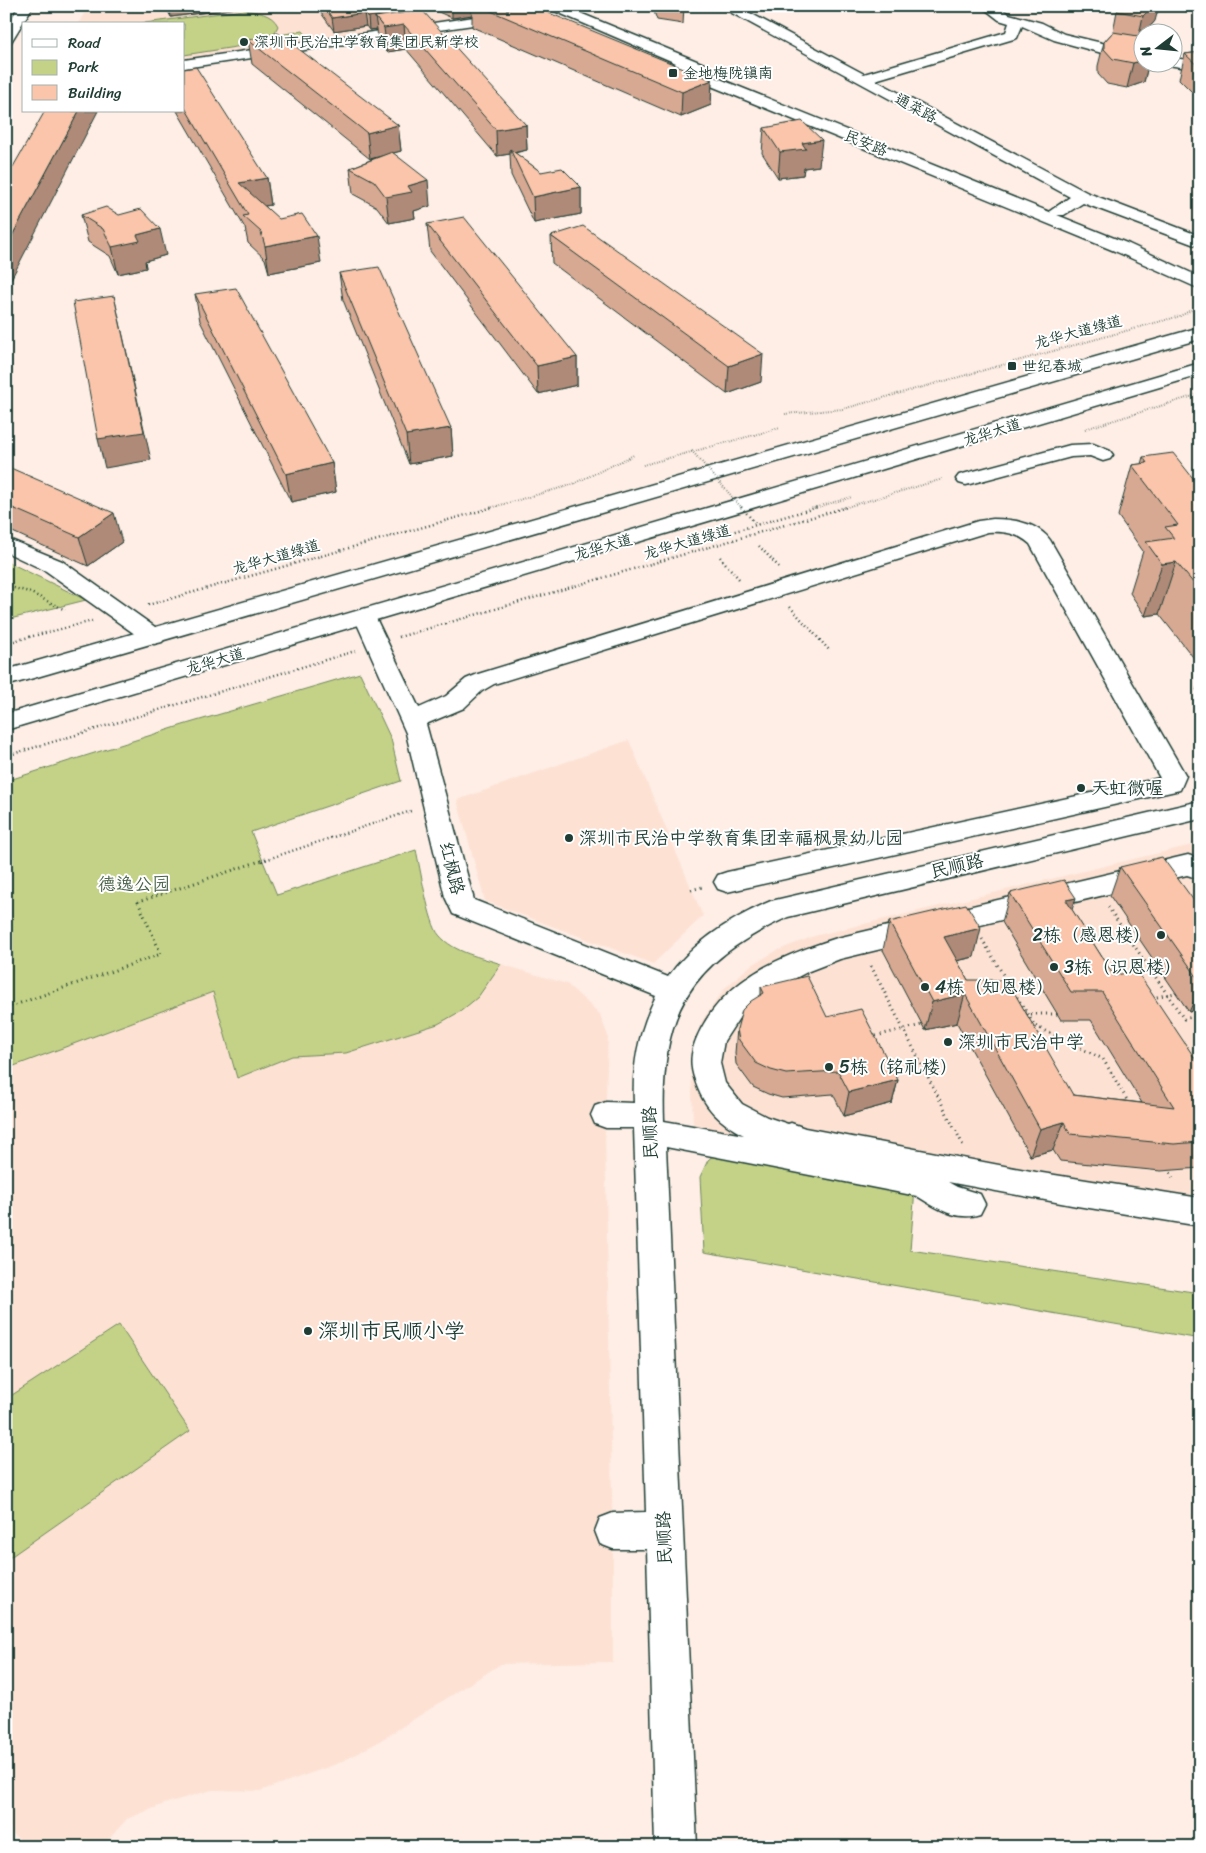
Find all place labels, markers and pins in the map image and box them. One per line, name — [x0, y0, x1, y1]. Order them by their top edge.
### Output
place label: 深圳市民治中学教育集团民新学校 — [254, 29, 479, 55]
marker: 深圳市民治中学教育集团民新学校 — [238, 36, 250, 48]
place label: 金地梅陇镇南 — [683, 60, 773, 86]
marker: 金地梅陇镇南 — [667, 67, 679, 79]
place label: 世纪春城 — [1022, 353, 1082, 379]
marker: 世纪春城 — [1006, 360, 1018, 372]
place label: 天虹微喔 — [1091, 772, 1163, 804]
marker: 天虹微喔 — [1075, 782, 1087, 794]
place label: 深圳市民治中学教育集团幸福枫景幼儿园 — [579, 822, 903, 854]
marker: 深圳市民治中学教育集团幸福枫景幼儿园 — [563, 832, 575, 844]
place label: 2栋（感恩楼） — [1033, 919, 1151, 951]
marker: 2栋（感恩楼） — [1155, 929, 1167, 941]
place label: 3栋（识恩楼） — [1064, 951, 1182, 983]
marker: 3栋（识恩楼） — [1048, 961, 1060, 973]
place label: 4栋（知恩楼） — [935, 971, 1054, 1003]
marker: 4栋（知恩楼） — [919, 981, 931, 993]
place label: 深圳市民治中学 — [958, 1026, 1084, 1058]
marker: 深圳市民治中学 — [942, 1036, 954, 1048]
place label: 5栋（铭礼楼） — [839, 1051, 958, 1083]
marker: 5栋（铭礼楼） — [823, 1061, 835, 1073]
place label: 深圳市民顺小学 — [318, 1312, 465, 1350]
marker: 深圳市民顺小学 — [302, 1325, 314, 1337]

